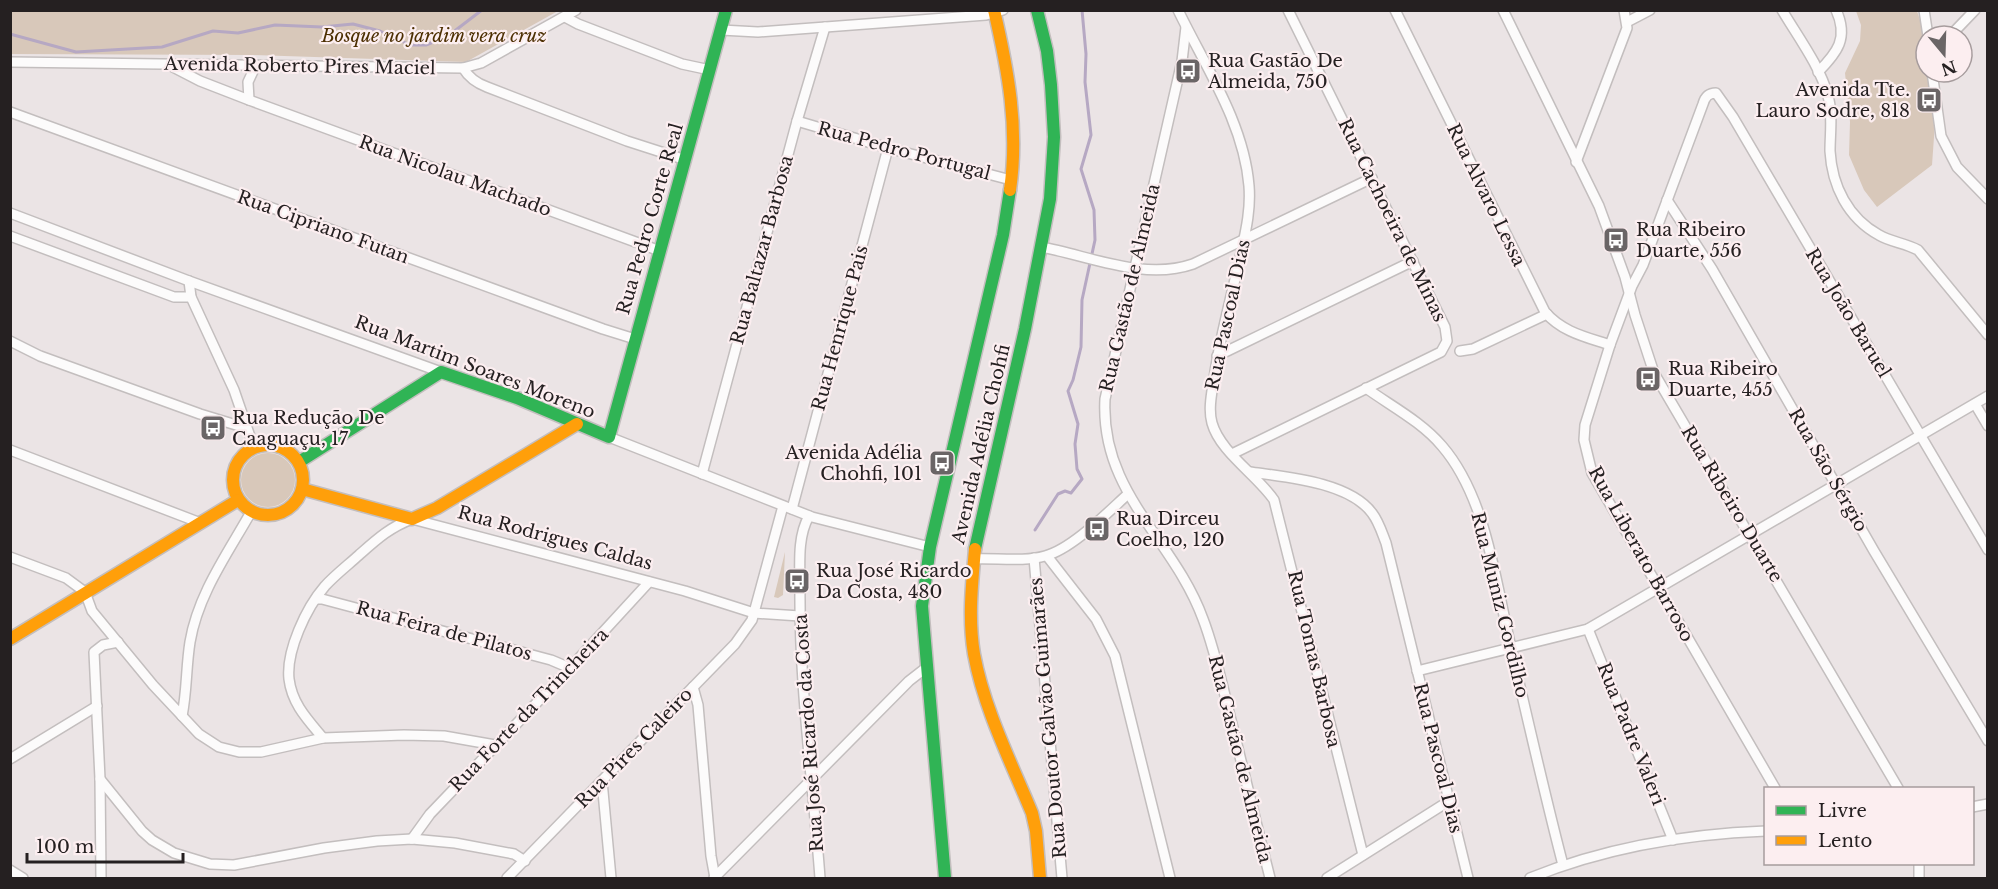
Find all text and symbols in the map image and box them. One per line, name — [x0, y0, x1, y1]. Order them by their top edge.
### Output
north arrow — [1914, 24, 1974, 84]
park label: Bosque no jardim vera cruz — [320, 25, 547, 47]
place label: Rua Gastão De Almeida, 750 — [1207, 50, 1343, 93]
street label: Avenida Roberto Pires Maciel — [163, 53, 436, 79]
bus stop icon: Rua Gastão De Almeida, 750 — [1173, 56, 1203, 86]
text: N — [1939, 56, 1959, 80]
place label: Avenida Tte. Lauro Sodre, 818 — [1755, 79, 1910, 122]
bus stop icon: Avenida Tte. Lauro Sodre, 818 — [1914, 85, 1944, 115]
street label: Rua Cachoeira de Minas — [1333, 115, 1451, 325]
street label: Rua Pedro Portugal — [815, 117, 993, 185]
street label: Rua Alvaro Lessa — [1442, 120, 1530, 270]
street label: Rua Pedro Corte Real — [612, 121, 688, 317]
street label: Rua Nicolau Machado — [356, 131, 554, 221]
street label: Rua Baltazar Barbosa — [726, 153, 798, 347]
street label: Rua Gastão de Almeida — [1095, 182, 1165, 394]
street label: Rua Cipriano Futan — [234, 186, 412, 268]
place label: Rua Ribeiro Duarte, 556 — [1636, 219, 1746, 262]
bus stop icon: Rua Ribeiro Duarte, 556 — [1601, 225, 1631, 255]
street label: Rua Pascoal Dias — [1201, 237, 1255, 393]
street label: Rua Henrique Pais — [807, 243, 873, 413]
street label: Rua João Baruel — [1801, 244, 1895, 382]
street label: Rua Martim Soares Moreno — [352, 311, 598, 423]
street label: Avenida Adélia Chohfi — [947, 342, 1015, 547]
place label: Rua Ribeiro Duarte, 455 — [1668, 358, 1778, 401]
bus stop icon: Rua Ribeiro Duarte, 455 — [1633, 364, 1663, 394]
street label: Rua São Sérgio — [1784, 404, 1872, 536]
place label: Rua Redução De Caaguaçu, 17 — [232, 407, 385, 450]
bus stop icon: Rua Redução De Caaguaçu, 17 — [198, 413, 228, 443]
street label: Rua Ribeiro Duarte — [1677, 422, 1787, 586]
place label: Avenida Adélia Chohfi, 101 — [784, 442, 922, 485]
bus stop icon: Avenida Adélia Chohfi, 101 — [927, 448, 957, 478]
street label: Rua Liberato Barroso — [1584, 462, 1698, 646]
street label: Rua Rodrigues Caldas — [455, 501, 655, 575]
place label: Rua Dirceu Coelho, 120 — [1116, 508, 1225, 551]
street label: Rua Muniz Gordilho — [1466, 510, 1534, 700]
bus stop icon: Rua Dirceu Coelho, 120 — [1082, 514, 1112, 544]
place label: Rua José Ricardo Da Costa, 480 — [816, 560, 971, 603]
bus stop icon: Rua José Ricardo Da Costa, 480 — [782, 566, 812, 596]
street label: Rua Tomas Barbosa — [1283, 568, 1345, 750]
street label: Rua Doutor Galvão Guimarães — [1025, 577, 1071, 859]
street label: Rua Feira de Pilatos — [354, 597, 534, 665]
street label: Rua José Ricardo da Costa — [790, 613, 828, 853]
street label: Rua Forte da Trincheira — [445, 624, 613, 796]
street label: Rua Gastão de Almeida — [1204, 653, 1276, 865]
street label: Rua Padre Valeri — [1592, 659, 1670, 809]
street label: Rua Pascoal Dias — [1409, 681, 1467, 835]
street label: Rua Pires Caleiro — [571, 683, 697, 813]
legend — [1764, 787, 1974, 865]
text: Livre — [1818, 800, 1867, 822]
scale bar — [27, 826, 183, 864]
text: Lento — [1818, 830, 1872, 852]
text: 100 m — [36, 836, 94, 858]

